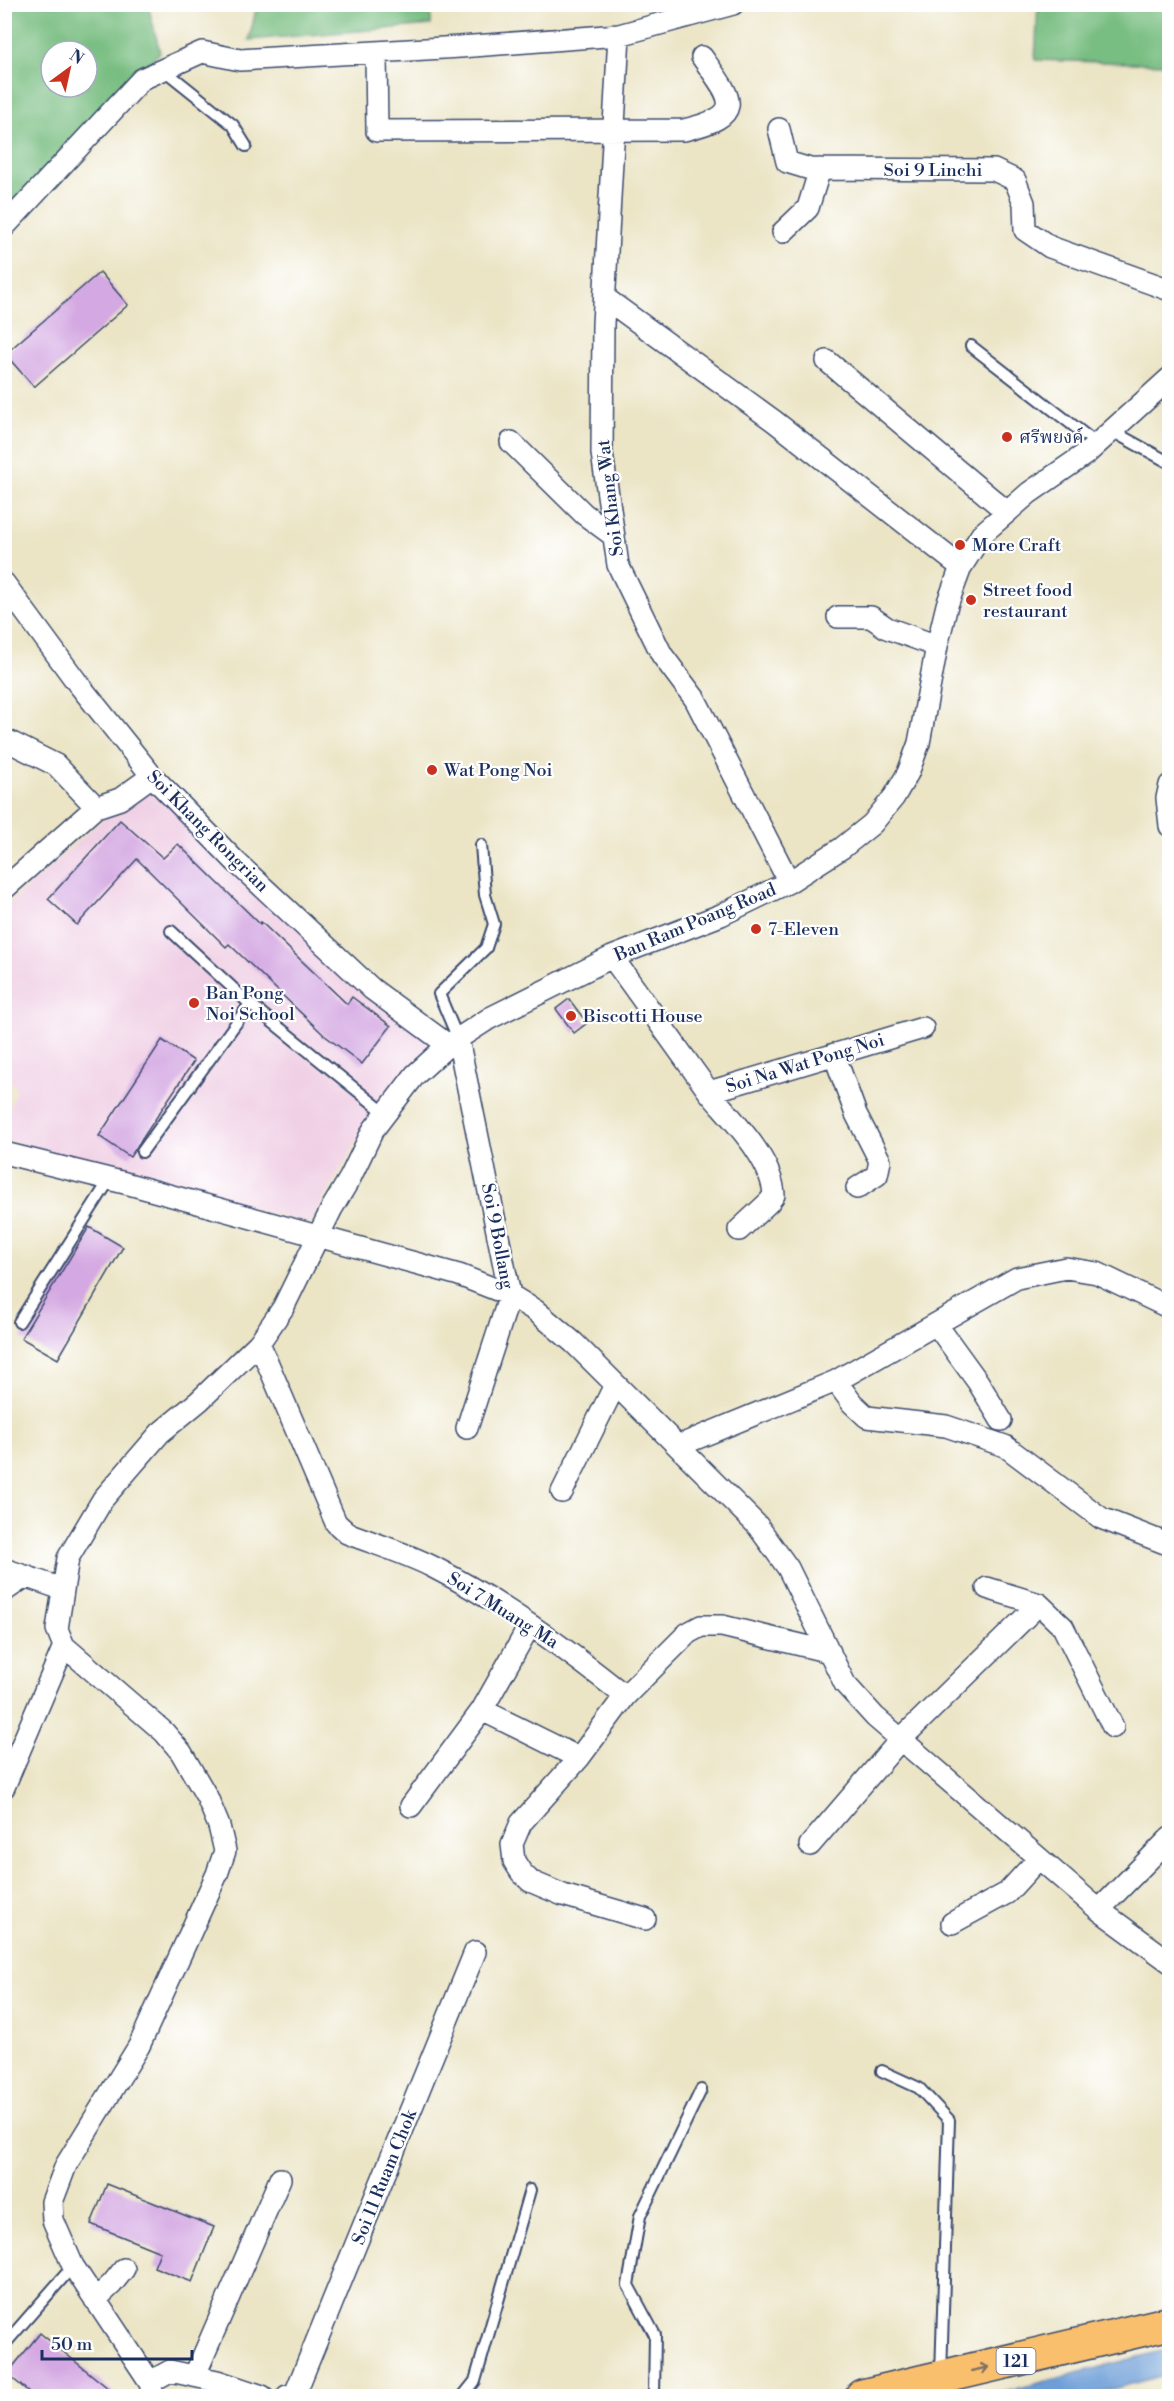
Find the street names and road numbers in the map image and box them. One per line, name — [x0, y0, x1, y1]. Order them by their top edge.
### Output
street label: Soi 9 Linchi — [884, 159, 983, 182]
street label: Soi Khang Wat — [592, 438, 629, 558]
street label: Soi Khang Rongrian — [142, 765, 274, 898]
street label: Ban Ram Poang Road — [610, 878, 780, 967]
street label: Soi Na Wat Pong Noi — [723, 1028, 887, 1099]
street label: Soi 9 Bollang — [476, 1181, 519, 1292]
street label: Soi 7 Muang Ma — [443, 1567, 563, 1654]
street label: Soi 11 Ruam Chok — [347, 2105, 423, 2248]
road number: 121 — [996, 2348, 1036, 2374]

